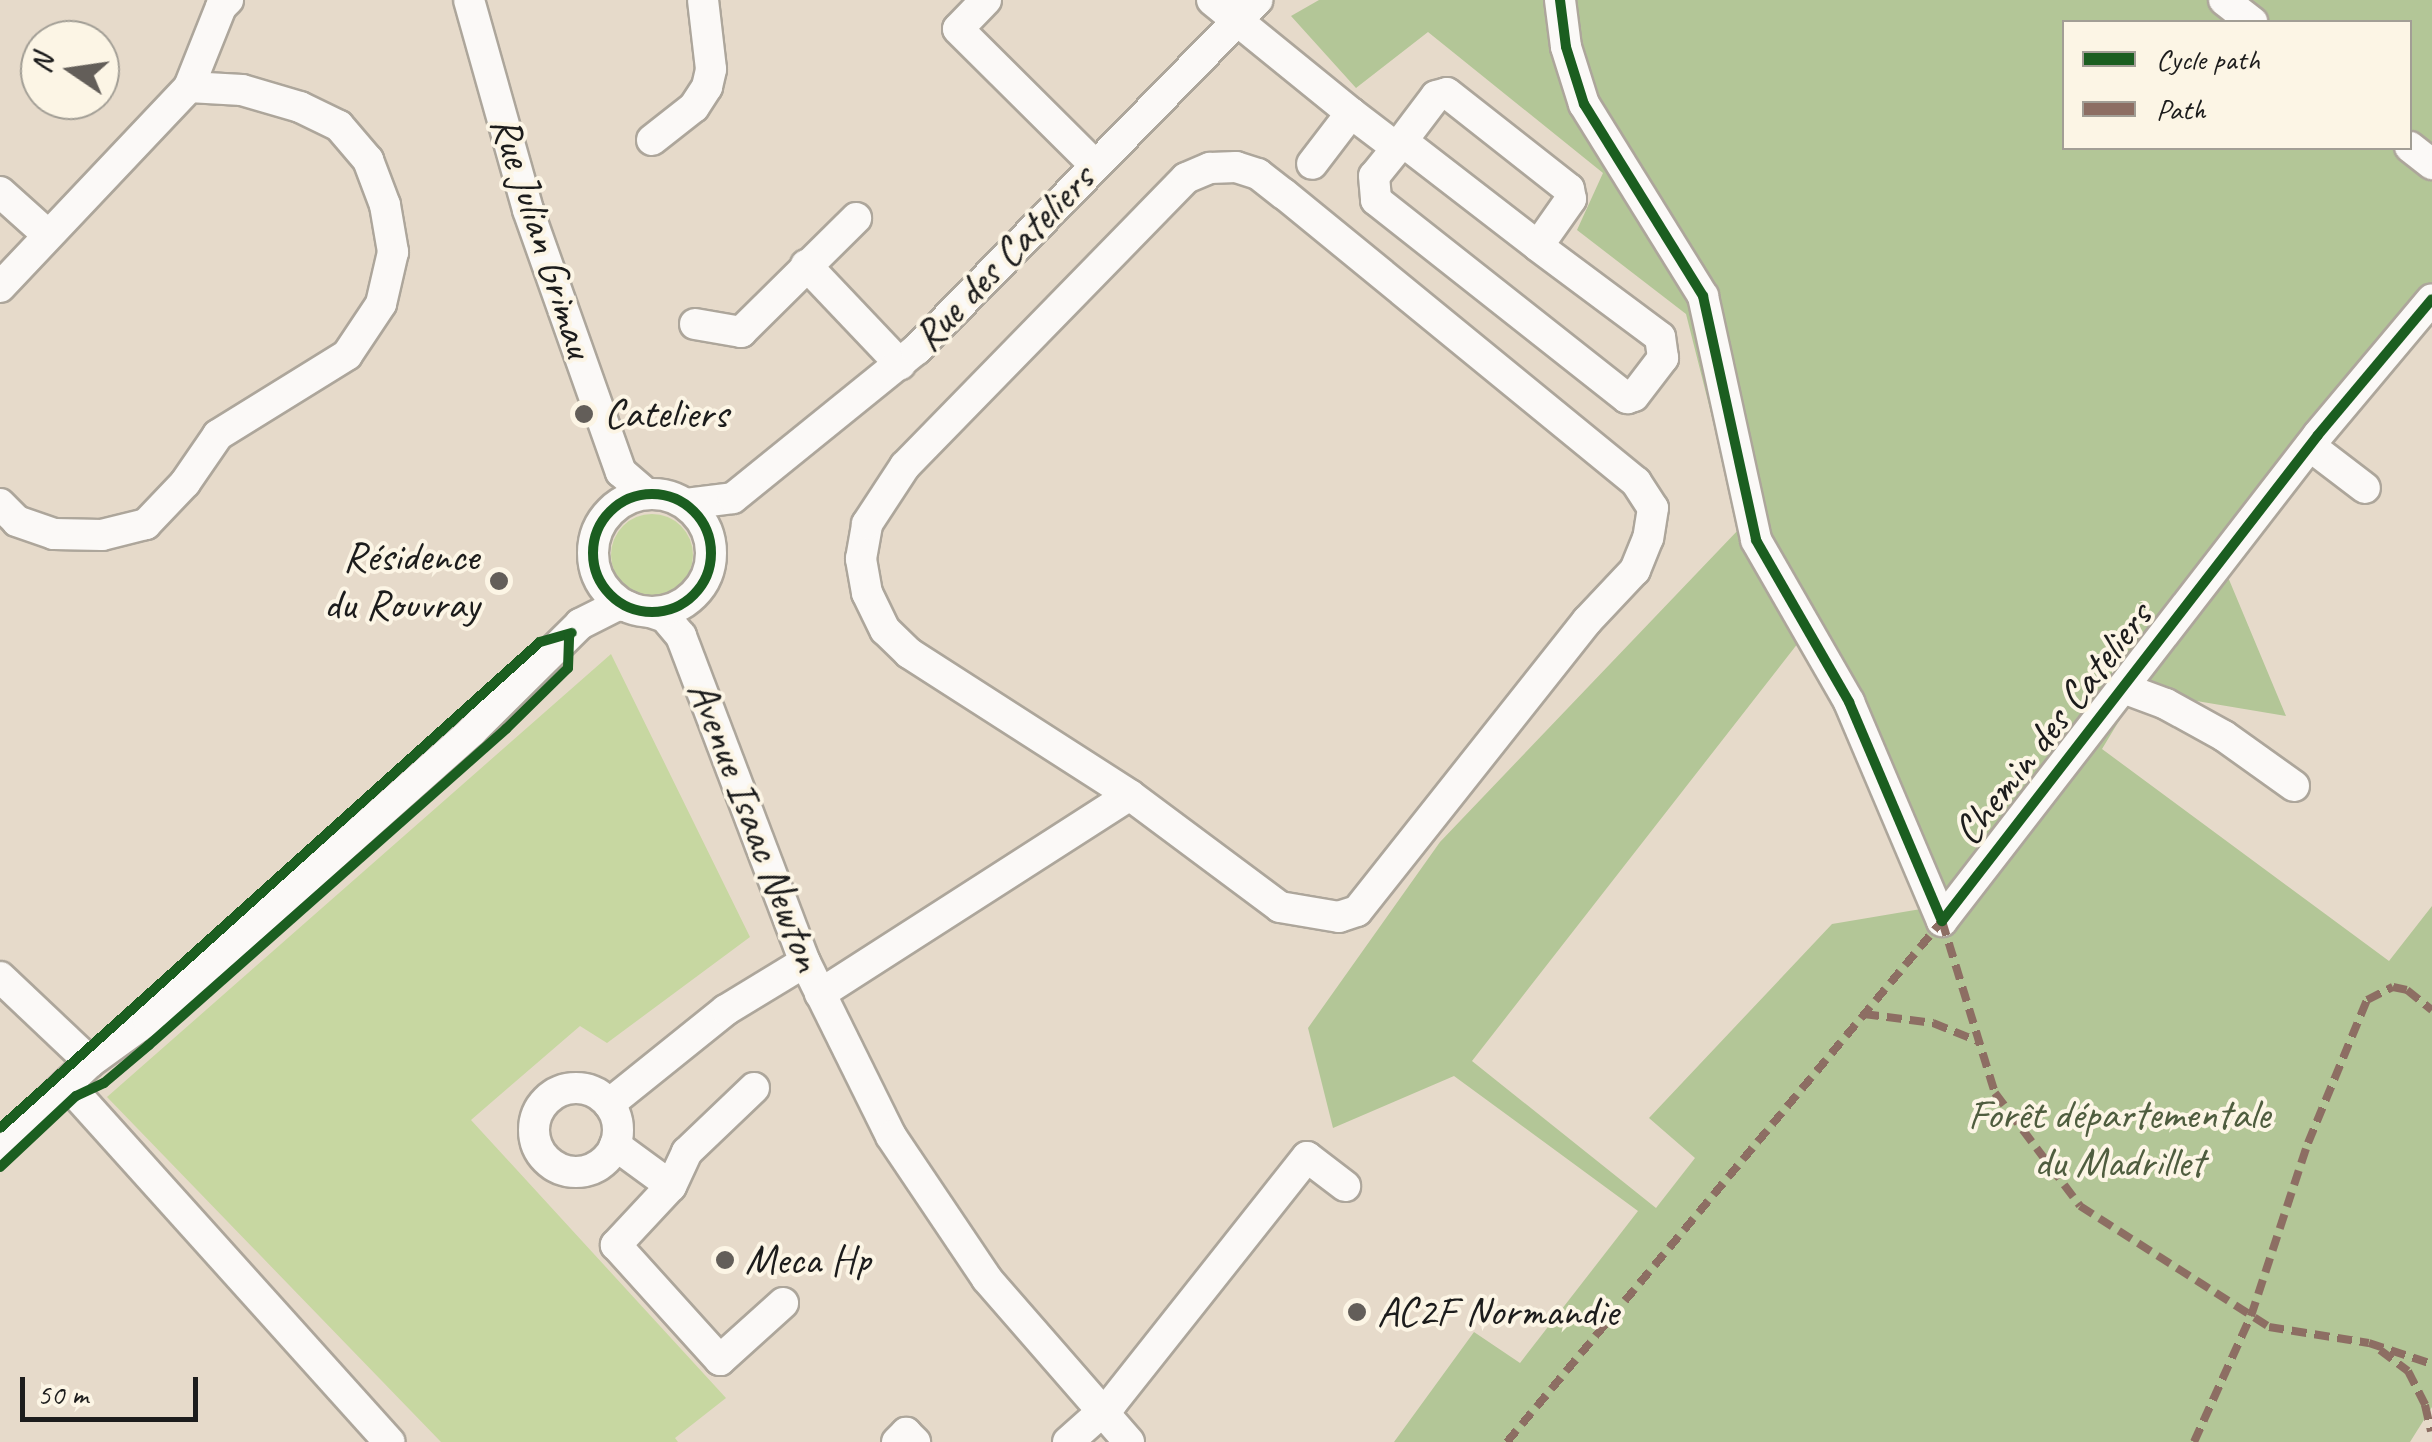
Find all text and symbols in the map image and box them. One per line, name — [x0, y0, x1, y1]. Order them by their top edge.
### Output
north arrow — [20, 20, 120, 120]
legend — [2062, 20, 2412, 150]
text: Cycle path — [2156, 40, 2260, 78]
text: N — [23, 51, 61, 76]
text: Path — [2156, 90, 2205, 128]
street label: Rue Julian Grimau — [479, 110, 605, 364]
street label: Rue des Cateliers — [903, 155, 1105, 361]
place label: Cateliers — [604, 389, 728, 439]
marker: Cateliers — [573, 403, 595, 425]
place label: Résidence du Rouvray — [324, 532, 479, 630]
marker: Résidence du Rouvray — [488, 570, 510, 592]
street label: Chemin des Cateliers — [1943, 593, 2163, 855]
street label: Avenue Isaac Newton — [677, 674, 833, 978]
park label: Forêt départementale du Madrillet — [1968, 1090, 2270, 1188]
place label: Meca Hp — [745, 1235, 870, 1285]
marker: Meca Hp — [714, 1249, 736, 1271]
place label: AC2F Normandie — [1377, 1287, 1620, 1337]
marker: AC2F Normandie — [1346, 1301, 1368, 1323]
scale bar — [25, 1357, 202, 1419]
text: 50 m — [37, 1375, 88, 1413]

